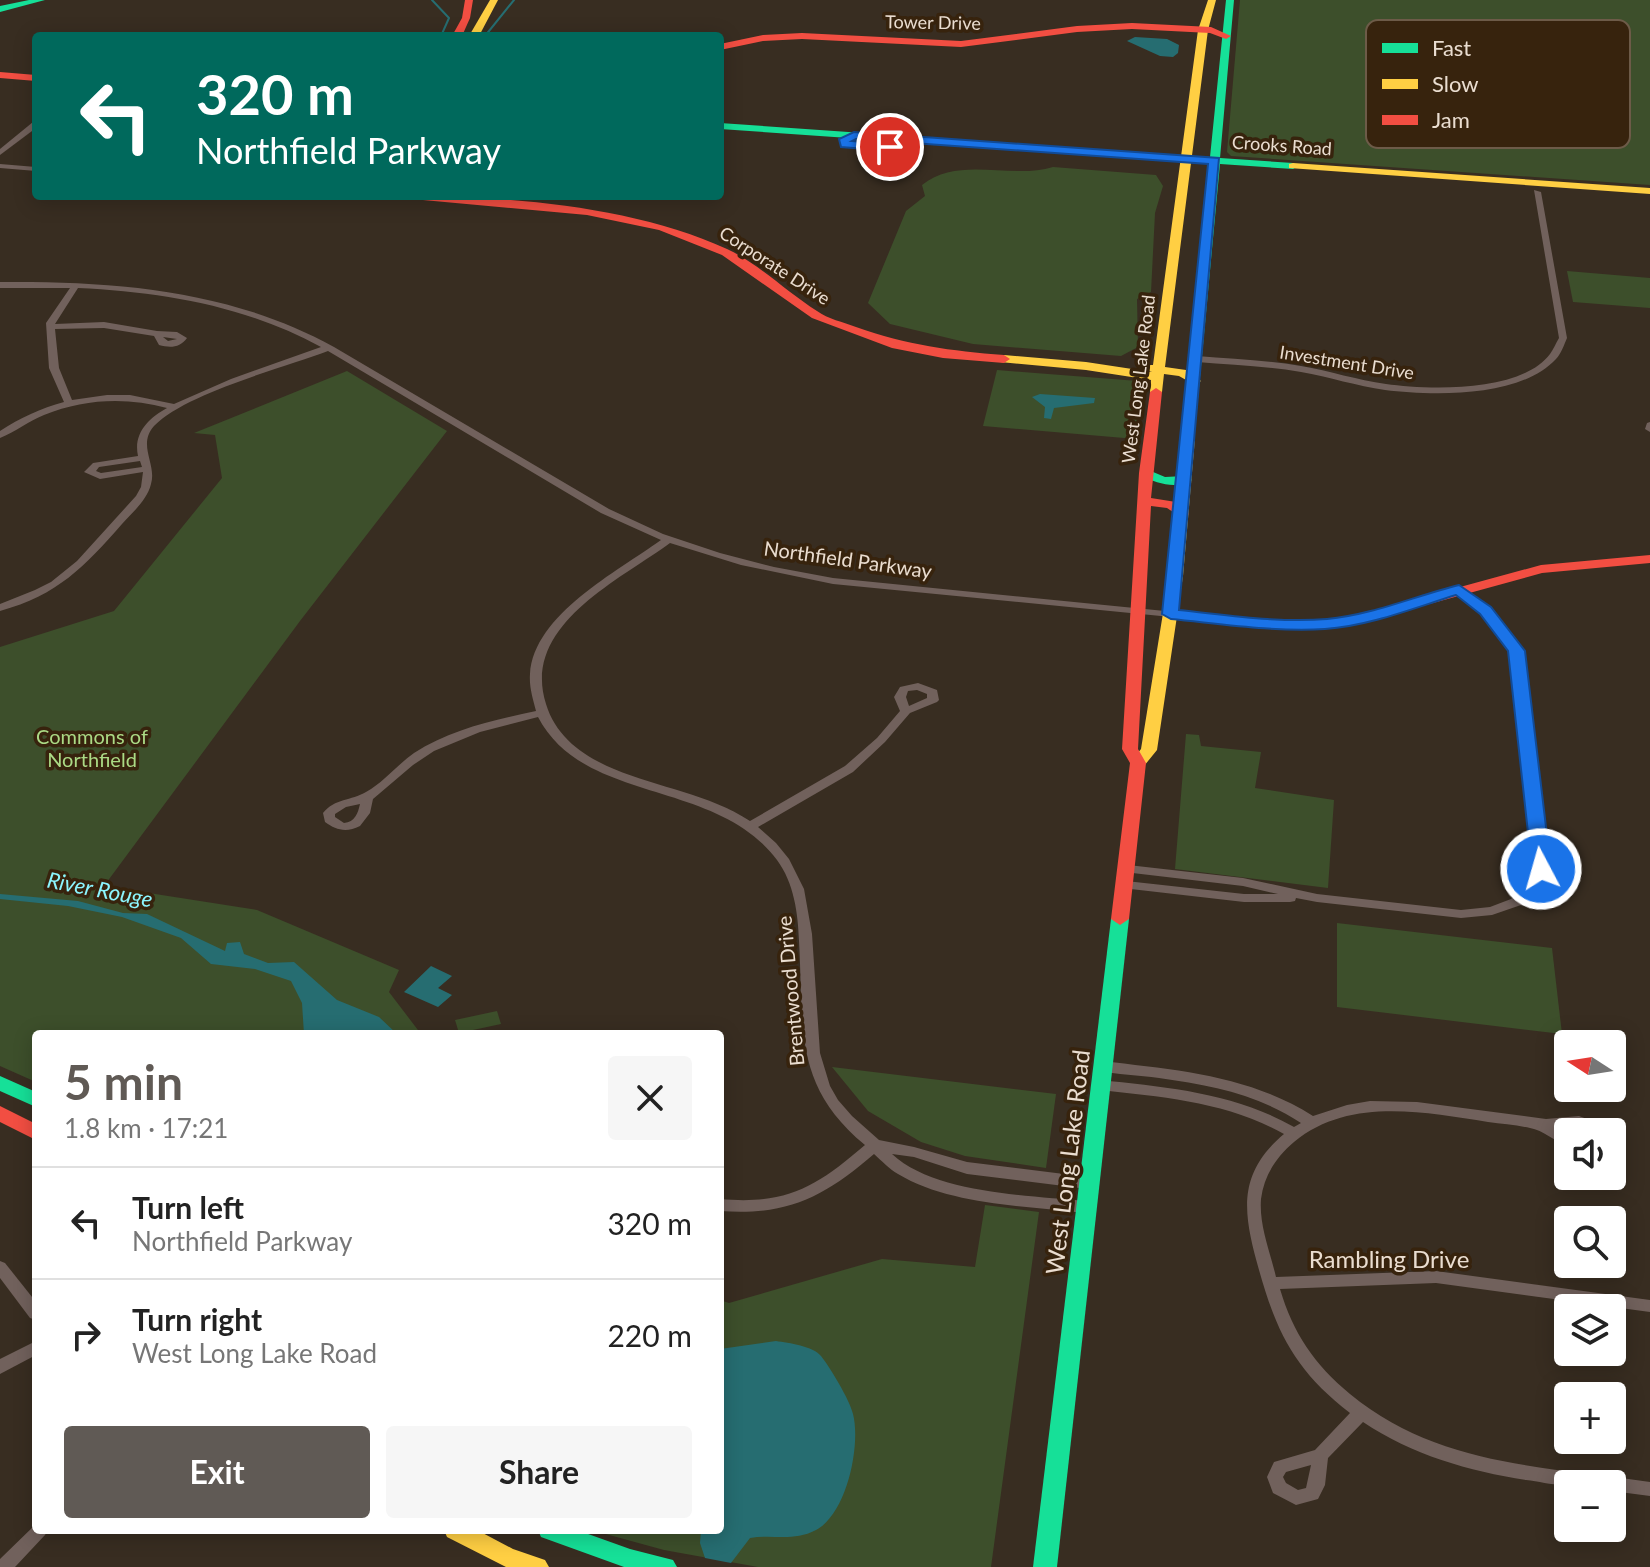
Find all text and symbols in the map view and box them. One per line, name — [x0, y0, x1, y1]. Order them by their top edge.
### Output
street label: Tower Drive — [885, 10, 981, 34]
legend — [1366, 20, 1630, 148]
text: Fast — [1432, 34, 1471, 61]
text: 320 m — [196, 60, 354, 127]
icon: left — [64, 64, 168, 168]
text: Slow — [1432, 70, 1479, 97]
text: Jam — [1432, 106, 1470, 133]
pin — [856, 113, 924, 181]
icon: arrive — [868, 125, 912, 169]
text: Northfield Parkway — [196, 128, 501, 172]
street label: Crooks Road — [1231, 131, 1333, 159]
street label: Corporate Drive — [716, 221, 834, 309]
street label: West Long Lake Road — [1117, 293, 1159, 465]
street label: Investment Drive — [1278, 341, 1416, 383]
street label: Northfield Parkway — [762, 535, 934, 583]
park label: Commons of Northfield — [36, 724, 148, 771]
position arrow — [1499, 827, 1583, 911]
water label: River Rouge — [45, 866, 155, 912]
street label: Brentwood Drive — [771, 915, 809, 1067]
north arrow — [1554, 1030, 1626, 1102]
map controls — [1554, 1030, 1626, 1542]
street label: West Long Lake Road — [1039, 1048, 1095, 1276]
text: 5 min — [64, 1053, 183, 1110]
button: close — [608, 1056, 692, 1140]
text: 1.8 km · 17:21 — [64, 1112, 228, 1144]
button: sound — [1554, 1118, 1626, 1190]
text: Turn left — [132, 1189, 244, 1225]
icon: left — [64, 1201, 108, 1245]
text: 320 m — [607, 1205, 692, 1241]
button: search — [1554, 1206, 1626, 1278]
text: Northfield Parkway — [132, 1225, 352, 1257]
street label: Rambling Drive — [1309, 1244, 1469, 1273]
button: layers — [1554, 1294, 1626, 1366]
text: Turn right — [132, 1301, 262, 1337]
icon: right — [64, 1313, 108, 1357]
text: 220 m — [607, 1317, 692, 1353]
text: West Long Lake Road — [132, 1337, 377, 1369]
button: + — [1554, 1382, 1626, 1454]
button: Exit — [64, 1426, 370, 1518]
button: Share — [386, 1426, 692, 1518]
button: − — [1554, 1470, 1626, 1542]

